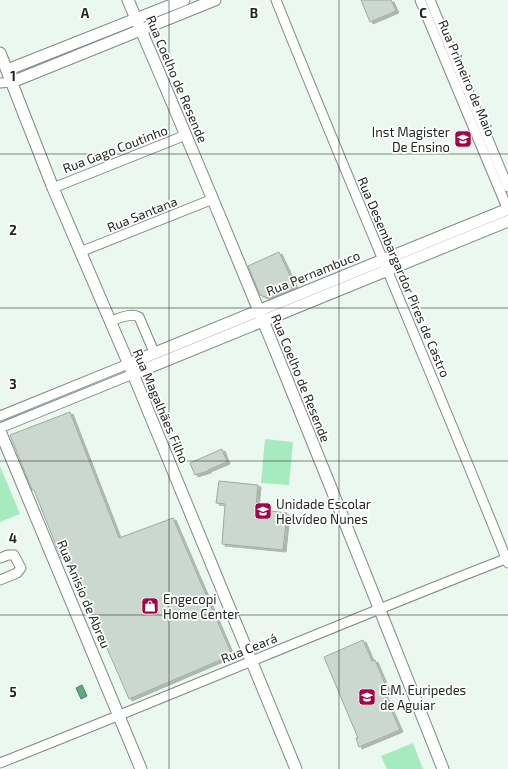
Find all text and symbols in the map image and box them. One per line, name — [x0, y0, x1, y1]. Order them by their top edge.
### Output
text: A — [81, 5, 90, 21]
text: B — [250, 5, 258, 21]
text: C — [419, 5, 427, 21]
street label: Rua Coelho de Resende — [143, 13, 211, 145]
street label: Rua Primeiro de Maio — [435, 17, 499, 139]
text: 1 — [10, 68, 16, 84]
street label: Rua Gago Coutinho — [60, 122, 170, 176]
place label: Inst Magister De Ensino — [372, 124, 450, 155]
school or university icon: Inst Magister De Ensino — [453, 129, 473, 149]
street label: Rua Desembargardor Pires de Castro — [354, 174, 454, 380]
street label: Rua Santana — [105, 193, 179, 235]
text: 2 — [9, 222, 17, 238]
street label: Rua Pernambuco — [264, 247, 362, 299]
street label: Rua Coelho de Resende — [268, 312, 334, 444]
street label: Rua Magalhães Filho — [130, 347, 192, 465]
text: 3 — [9, 376, 17, 392]
place label: Unidade Escolar Helvídeo Nunes — [276, 496, 371, 527]
school or university icon: Unidade Escolar Helvídeo Nunes — [253, 501, 273, 521]
text: 4 — [9, 530, 17, 546]
street label: Rua Anisio de Abreu — [54, 537, 114, 651]
place label: Engecopi Home Center — [163, 591, 239, 622]
shop icon: Engecopi Home Center — [140, 596, 160, 616]
street label: Rua Ceará — [218, 629, 280, 667]
place label: E.M. Euripedes de Aguiar — [380, 682, 466, 713]
text: 5 — [9, 684, 17, 700]
school or university icon: E.M. Euripedes de Aguiar — [357, 687, 377, 707]

